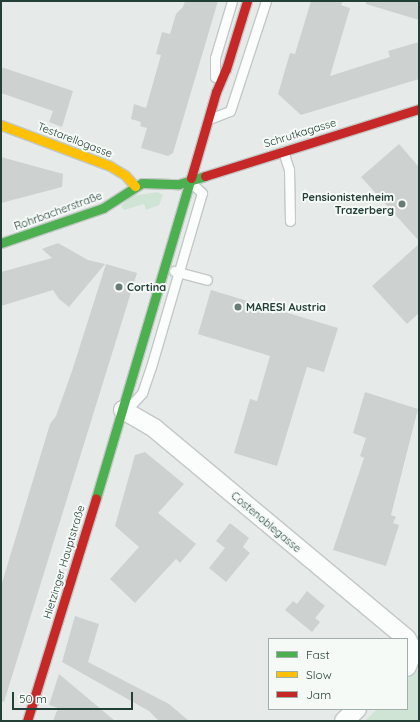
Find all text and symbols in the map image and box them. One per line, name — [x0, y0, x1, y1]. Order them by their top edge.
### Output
street label: Schrutkagasse — [262, 116, 338, 150]
street label: Testarellogasse — [36, 120, 114, 160]
street label: Rohrbacherstraße — [12, 189, 104, 233]
place label: Pensionistenheim Trazerberg — [302, 191, 394, 217]
marker: Pensionistenheim Trazerberg — [397, 199, 407, 209]
place label: Cortina — [127, 280, 166, 294]
marker: Cortina — [114, 282, 124, 292]
place label: MARESI Austria — [246, 300, 326, 314]
marker: MARESI Austria — [233, 302, 243, 312]
street label: Costenoblegasse — [228, 489, 304, 555]
street label: Hietzinger Hauptstraße — [40, 504, 88, 620]
legend — [268, 638, 408, 710]
text: Fast — [306, 647, 330, 662]
text: Slow — [306, 667, 332, 682]
scale bar — [14, 684, 135, 710]
text: Jam — [306, 687, 331, 702]
text: 50 m — [19, 691, 47, 706]

